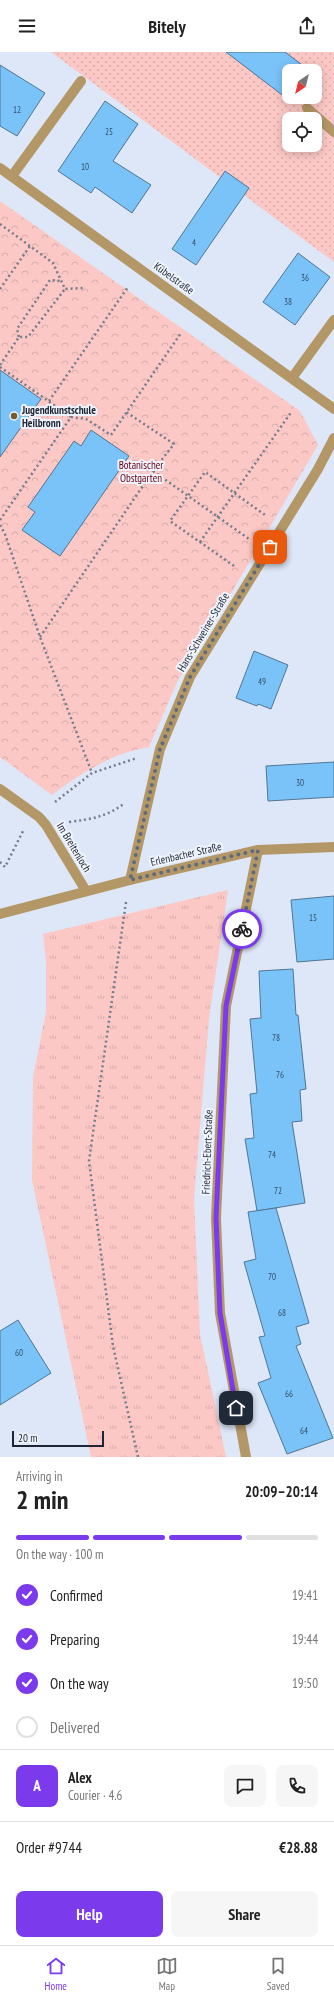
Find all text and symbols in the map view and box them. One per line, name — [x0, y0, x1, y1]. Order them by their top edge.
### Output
icon: menu — [16, 15, 38, 37]
text: Bitely — [148, 15, 186, 38]
icon: share — [296, 15, 318, 37]
north arrow — [282, 64, 322, 104]
map controls — [282, 64, 322, 152]
house number: 12 — [13, 104, 21, 115]
button: locate — [282, 112, 322, 152]
house number: 25 — [105, 126, 113, 137]
house number: 10 — [81, 161, 89, 172]
house number: 4 — [192, 237, 196, 248]
street label: Kübelstraße — [151, 259, 197, 297]
house number: 36 — [301, 272, 309, 283]
house number: 38 — [284, 296, 292, 307]
place label: Jugendkunstschule Heilbronn — [21, 403, 96, 430]
marker: Jugendkunstschule Heilbronn — [9, 411, 19, 421]
park label: Botanischer Obstgarten — [119, 458, 163, 485]
pin — [253, 530, 287, 564]
icon: bag — [259, 536, 281, 558]
street label: Hans-Schweiner-Straße — [174, 590, 232, 674]
house number: 49 — [258, 676, 266, 687]
house number: 30 — [296, 777, 304, 788]
street label: Im Breitenloch — [54, 820, 94, 875]
street label: Erlenbacher Straße — [149, 839, 223, 869]
courier — [222, 909, 262, 949]
house number: 15 — [309, 912, 317, 923]
icon: bike — [231, 918, 253, 940]
house number: 78 — [272, 1032, 280, 1043]
house number: 76 — [276, 1069, 284, 1080]
street label: Friedrich-Ebert-Straße — [199, 1109, 215, 1195]
house number: 74 — [268, 1149, 276, 1160]
house number: 72 — [274, 1185, 282, 1196]
house number: 70 — [268, 1271, 276, 1282]
house number: 68 — [278, 1307, 286, 1318]
house number: 60 — [15, 1347, 23, 1358]
house number: 66 — [285, 1388, 293, 1399]
pin — [219, 1391, 253, 1425]
icon: home — [225, 1397, 247, 1419]
house number: 64 — [300, 1425, 308, 1436]
scale bar — [12, 1429, 104, 1448]
text: 20 m — [18, 1431, 37, 1445]
text: Arriving in — [16, 1468, 63, 1485]
text: 20:09–20:14 — [245, 1482, 318, 1501]
text: 2 min — [16, 1483, 69, 1516]
text: On the way · 100 m — [16, 1546, 103, 1563]
icon: check — [16, 1584, 38, 1606]
text: Confirmed — [50, 1586, 103, 1605]
text: 19:41 — [292, 1587, 318, 1604]
icon: check — [16, 1628, 38, 1650]
text: Preparing — [50, 1630, 100, 1649]
text: 19:44 — [292, 1631, 318, 1648]
icon: check — [16, 1672, 38, 1694]
text: On the way — [50, 1674, 109, 1693]
text: 19:50 — [292, 1675, 318, 1692]
text: Delivered — [50, 1718, 100, 1737]
button: chat — [224, 1765, 266, 1807]
button: phone — [276, 1765, 318, 1807]
text: Alex — [68, 1768, 92, 1787]
text: A — [33, 1776, 41, 1795]
text: Courier · 4.6 — [68, 1787, 122, 1804]
text: Order #9744 — [16, 1838, 82, 1857]
text: €28.88 — [279, 1838, 318, 1857]
button: Help — [16, 1891, 163, 1937]
button: Share — [171, 1891, 318, 1937]
tab: Home — [44, 1955, 67, 1993]
tab: Map — [156, 1955, 178, 1993]
tab: Saved — [267, 1955, 290, 1993]

